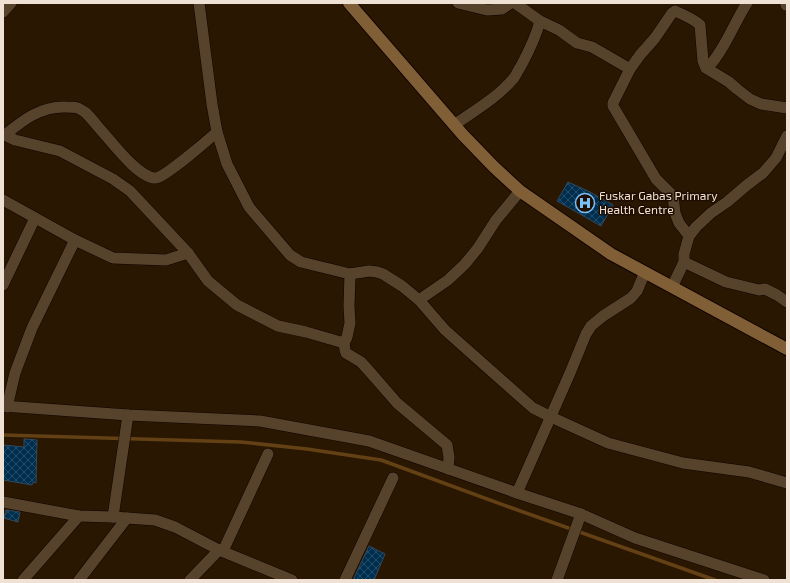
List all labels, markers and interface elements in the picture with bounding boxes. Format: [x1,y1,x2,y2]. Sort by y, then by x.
place label: Fuskar Gabas Primary Health Centre [599,188,718,216]
hospital icon: Fuskar Gabas Primary Health Centre [574,192,596,214]

